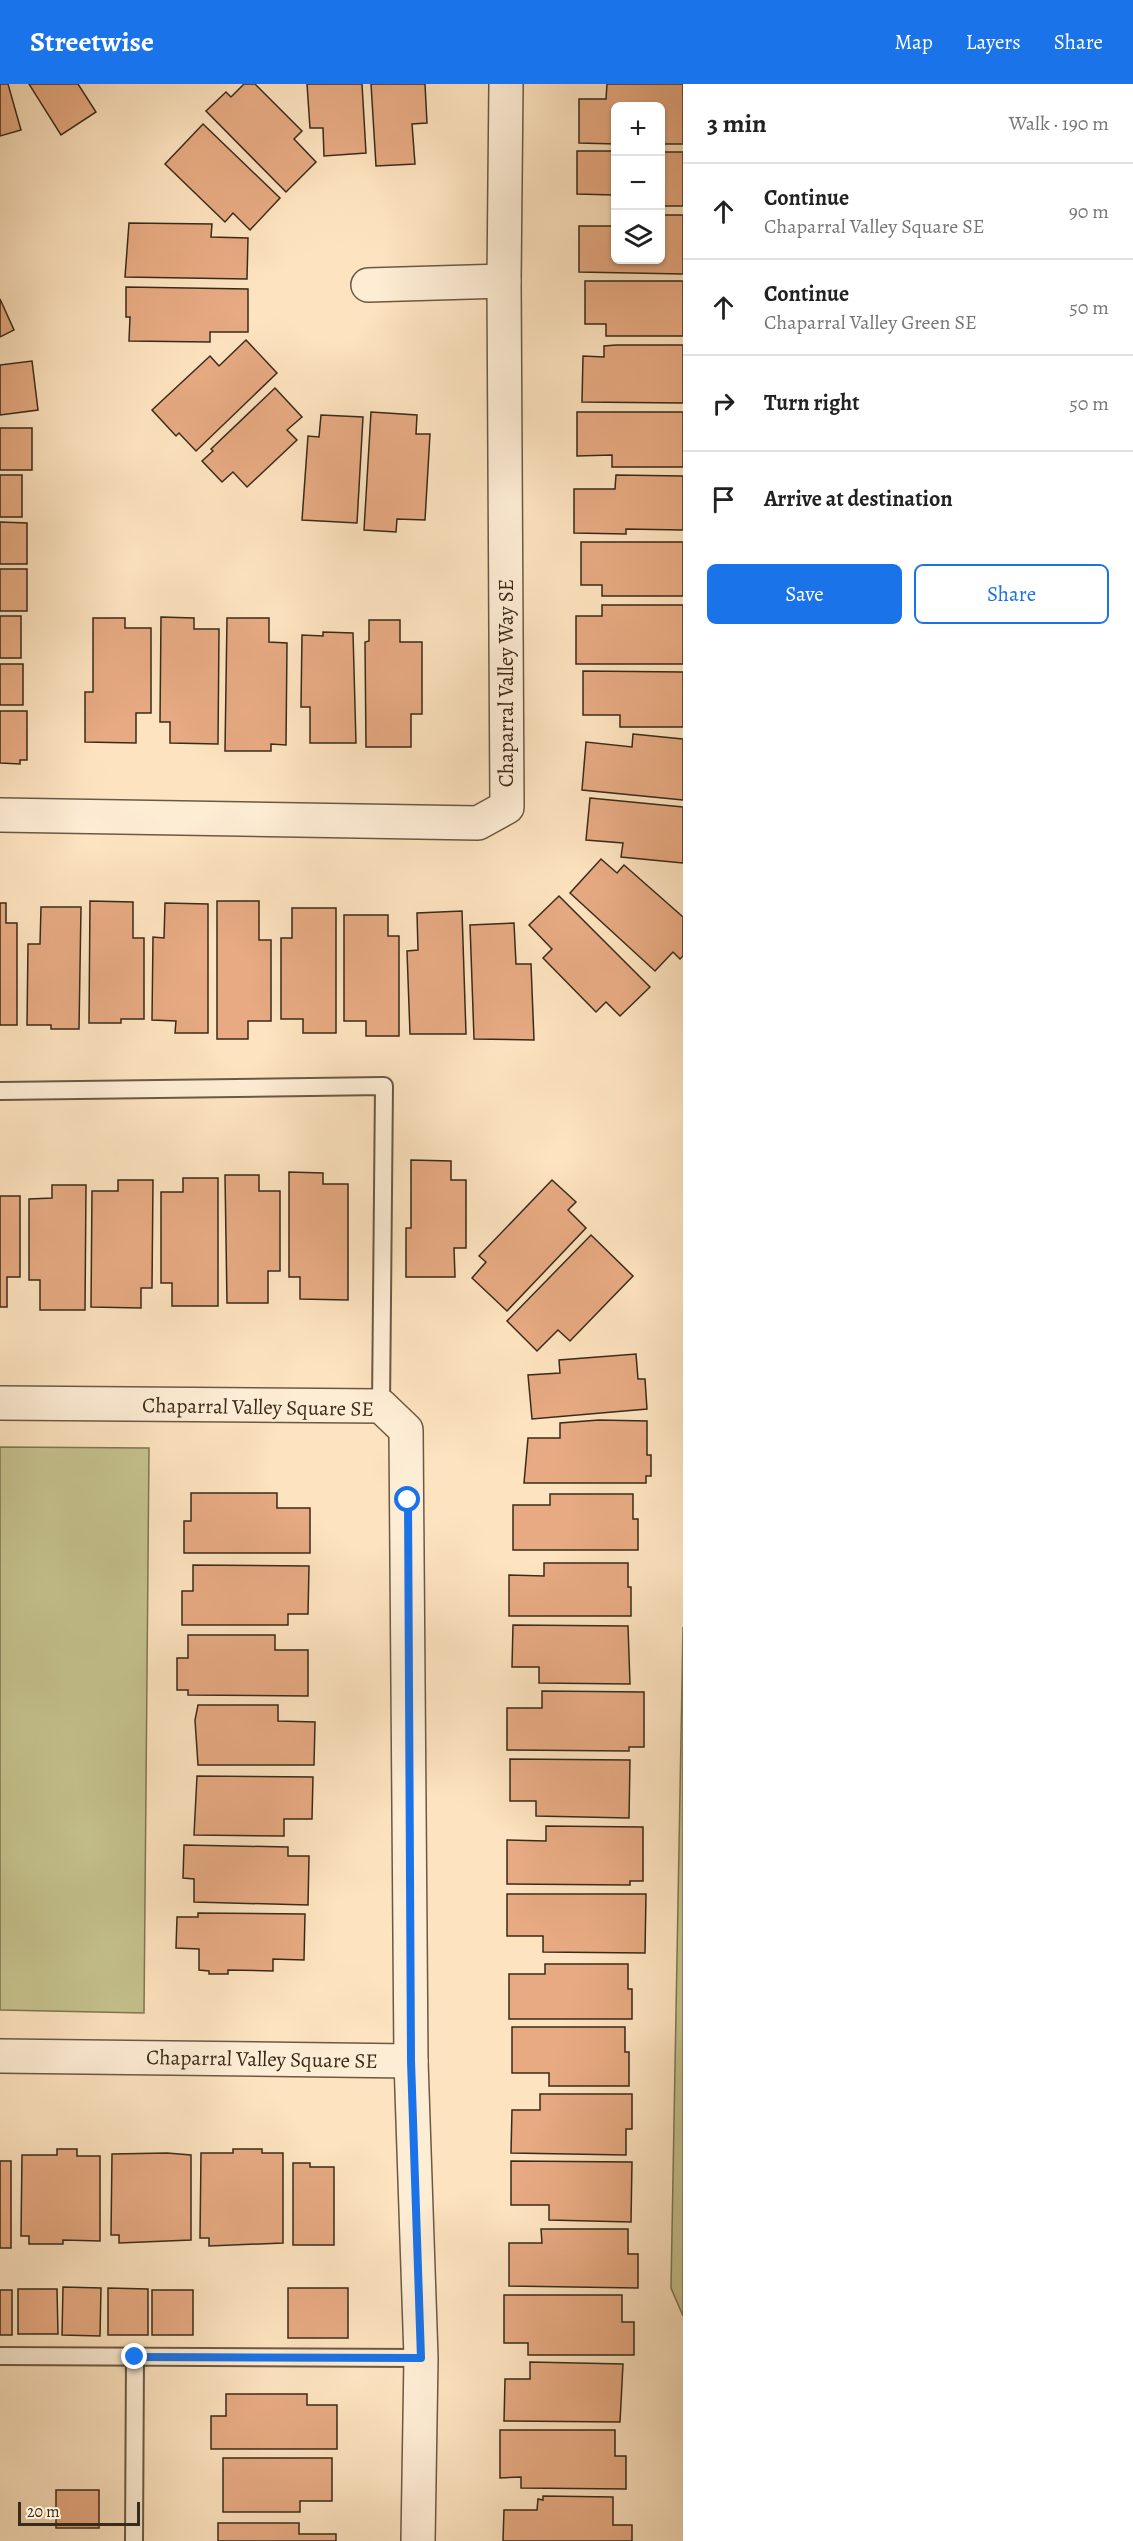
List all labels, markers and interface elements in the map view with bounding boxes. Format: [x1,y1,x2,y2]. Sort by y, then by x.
text: Streetwise [30,23,154,61]
text: Map [894,28,933,56]
text: Layers [966,28,1021,56]
text: Share [1054,28,1103,56]
map controls [611,102,665,264]
button: + [611,102,665,156]
text: 3 min [707,106,767,141]
text: Walk · 190 m [1009,110,1109,137]
button: − [611,156,665,210]
text: Continue [764,183,849,213]
icon: ahead [707,195,740,228]
text: 90 m [1069,198,1109,225]
button: layers [611,210,665,264]
text: Chaparral Valley Square SE [764,213,985,240]
text: Continue [764,279,849,309]
icon: ahead [707,291,740,324]
text: 50 m [1069,294,1109,321]
text: Chaparral Valley Green SE [764,309,977,336]
icon: right [707,387,740,420]
text: Turn right [764,388,860,418]
text: 50 m [1069,390,1109,417]
icon: arrive [707,483,740,516]
text: Arrive at destination [764,484,953,514]
button: Save [707,564,902,624]
button: Share [914,564,1109,624]
street label: Chaparral Valley Way SE [492,579,520,787]
street label: Chaparral Valley Square SE [142,1391,374,1423]
route start [394,1486,420,1512]
street label: Chaparral Valley Square SE [146,2043,378,2075]
route end [121,2343,147,2369]
scale bar [18,2499,140,2526]
text: 20 m [27,2501,60,2523]

